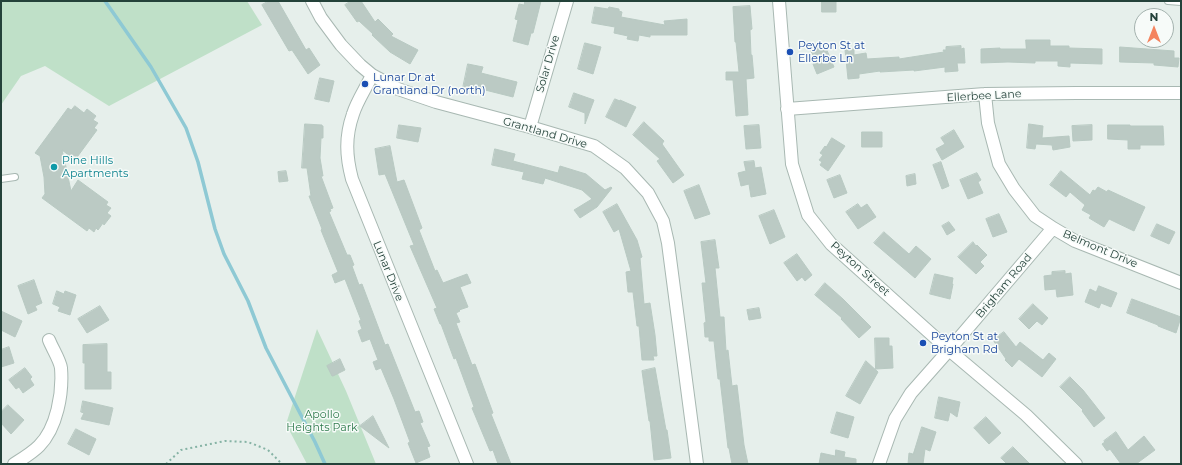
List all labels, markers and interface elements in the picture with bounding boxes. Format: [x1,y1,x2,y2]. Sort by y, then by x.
north arrow [1134,8,1174,48]
text: N [1150,10,1158,24]
street label: Solar Drive [533,34,563,94]
place label: Peyton St at Ellerbe Ln [798,39,865,65]
marker: Peyton St at Ellerbe Ln [785,47,795,57]
place label: Lunar Dr at Grantland Dr (north) [373,71,486,97]
marker: Lunar Dr at Grantland Dr (north) [360,79,370,89]
street label: Ellerbee Lane [946,87,1022,105]
street label: Grantland Drive [501,115,589,151]
place label: Pine Hills Apartments [62,154,128,180]
marker: Pine Hills Apartments [49,162,59,172]
street label: Belmont Drive [1061,227,1139,271]
street label: Lunar Drive [370,239,406,303]
street label: Peyton Street [828,239,892,299]
street label: Brigham Road [973,251,1035,321]
place label: Peyton St at Brigham Rd [931,330,998,356]
marker: Peyton St at Brigham Rd [918,338,928,348]
park label: Apollo Heights Park [286,408,358,434]

